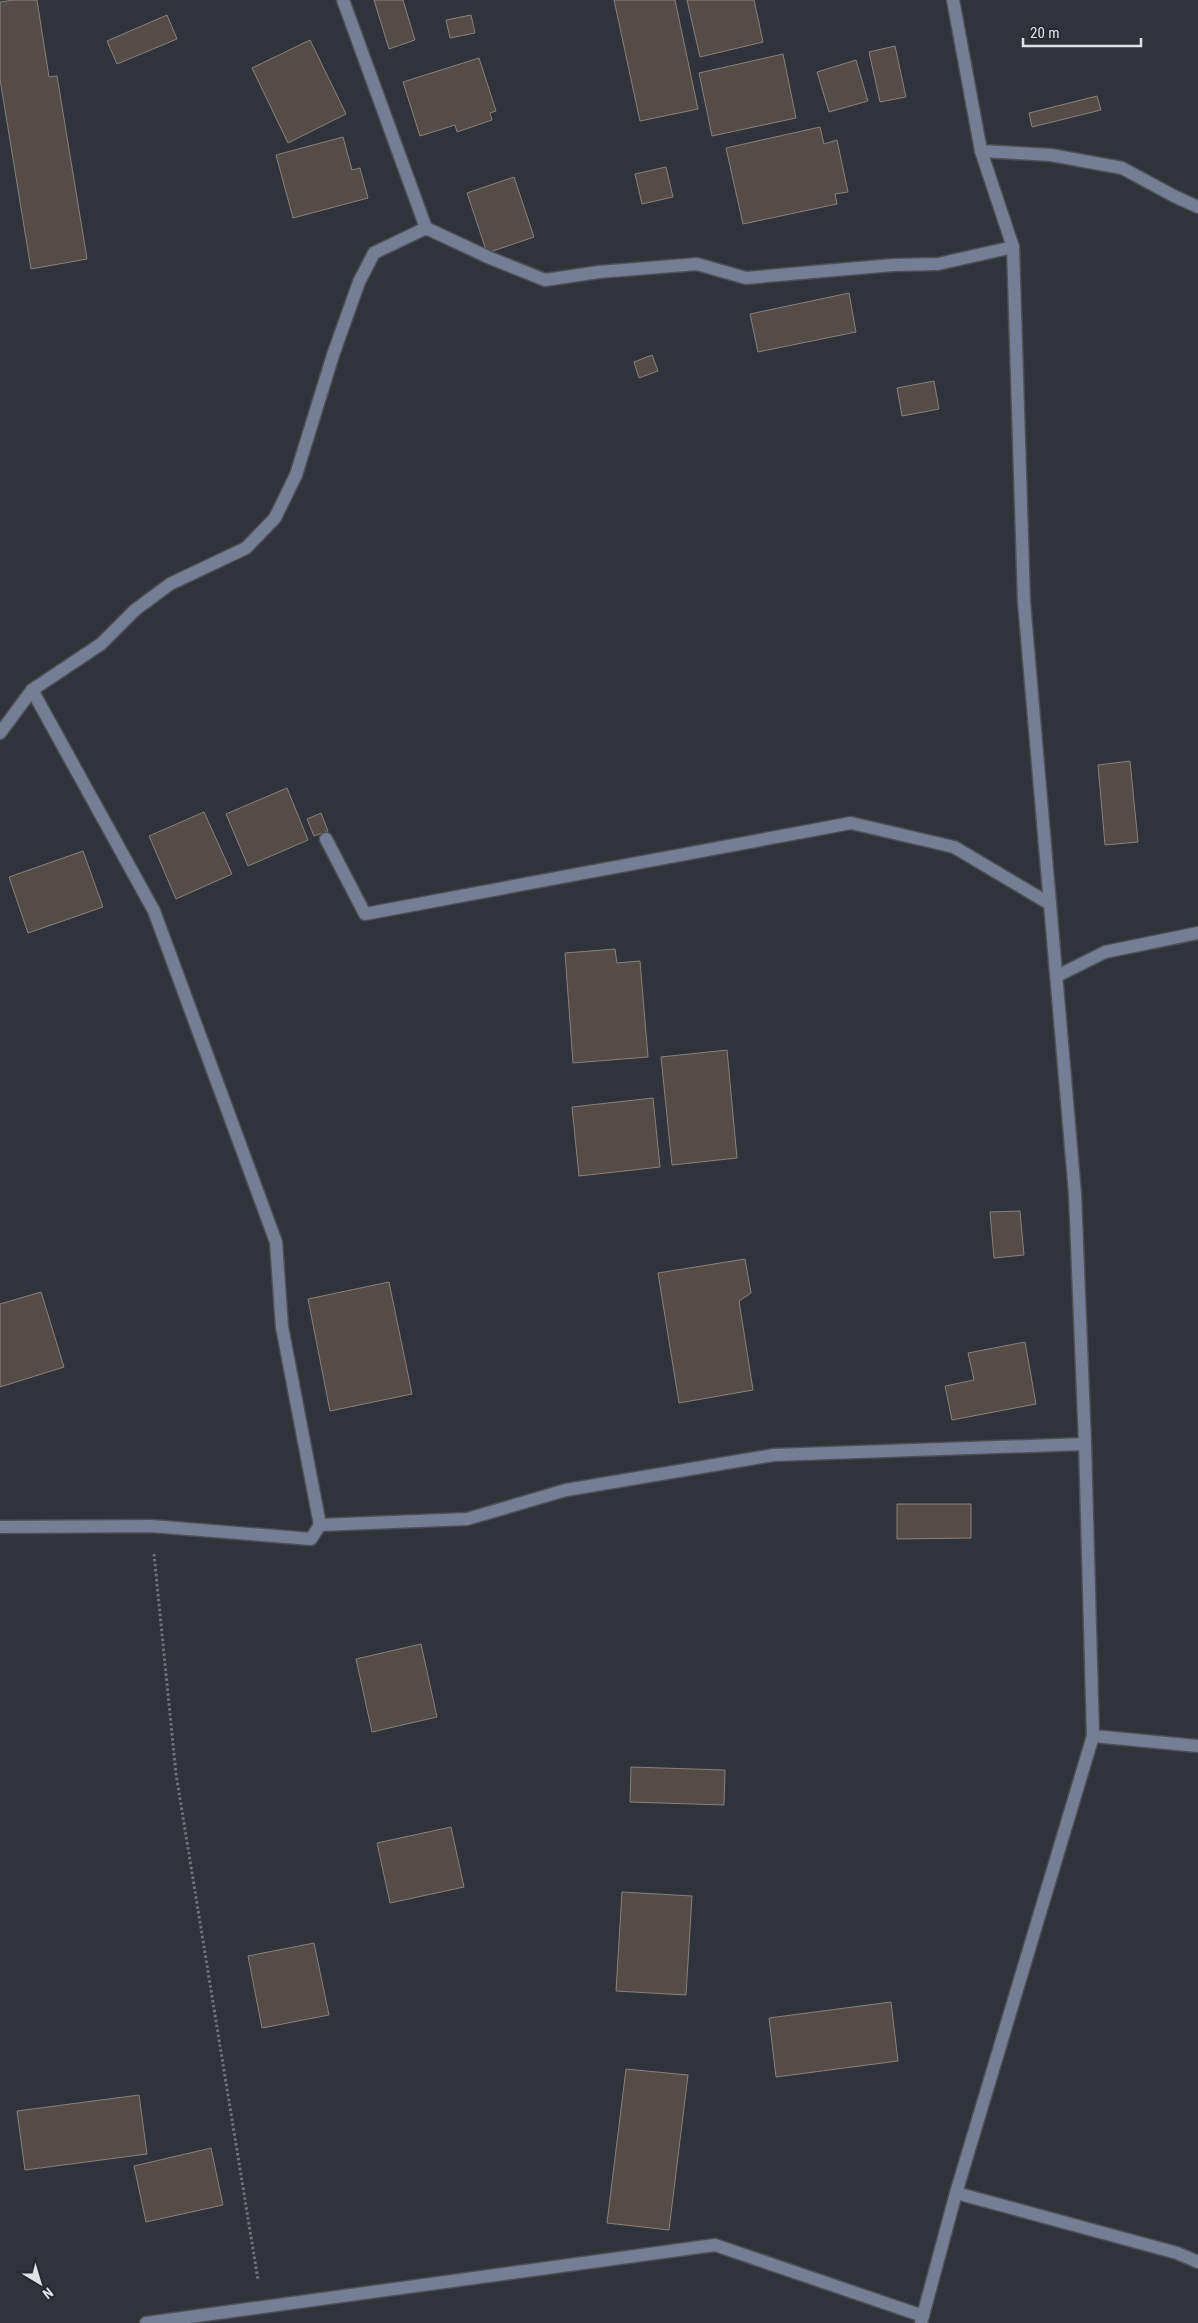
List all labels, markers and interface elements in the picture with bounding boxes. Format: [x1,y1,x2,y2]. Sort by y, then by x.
scale bar [1023,15,1140,47]
text: 20 m [1030,24,1060,42]
north arrow [15,2258,65,2308]
text: N [40,2284,56,2302]

